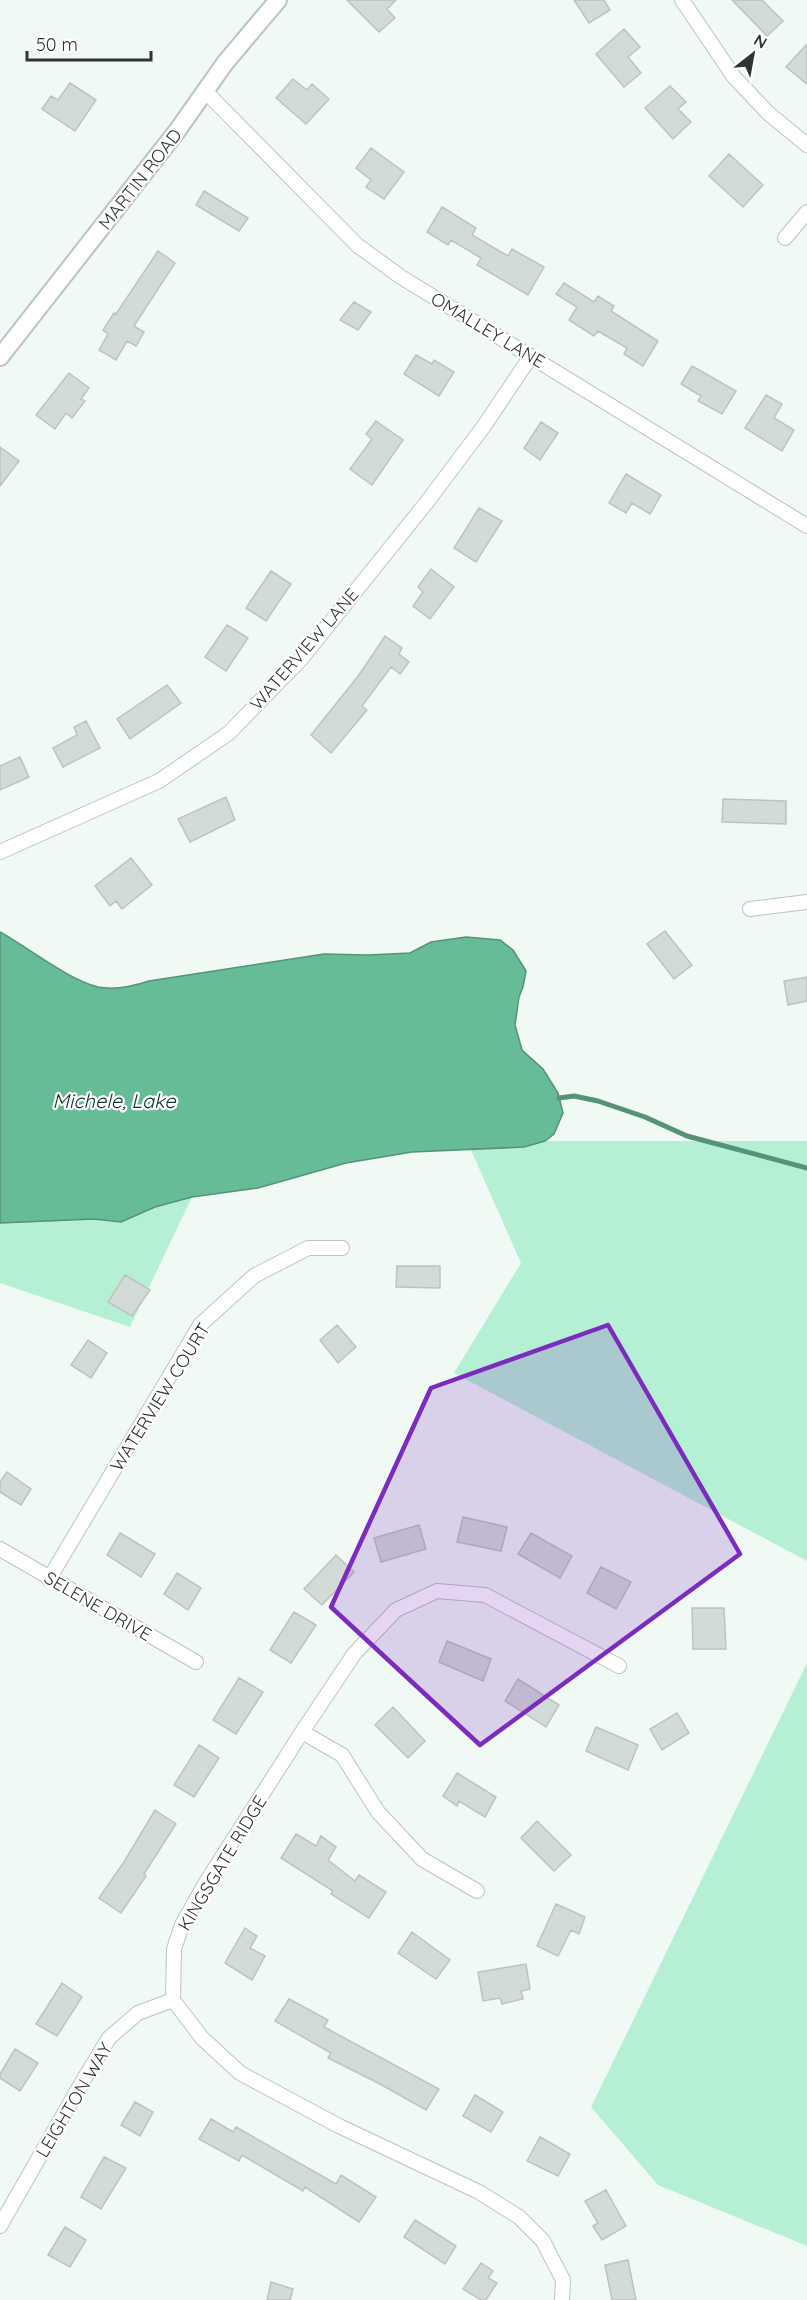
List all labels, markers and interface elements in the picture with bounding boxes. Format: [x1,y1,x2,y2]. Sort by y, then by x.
scale bar [27,24,152,62]
north arrow [723,24,783,84]
text: N [751,30,771,53]
text: 50 m [36,33,78,56]
street label: MARTIN ROAD [93,124,187,234]
street label: OMALLEY LANE [427,287,549,373]
street label: WATERVIEW LANE [245,583,363,715]
water label: Michele, Lake [52,1088,176,1113]
street label: WATERVIEW COURT [105,1318,215,1475]
street label: SELENE DRIVE [40,1566,156,1646]
street label: KINGSGATE RIDGE [173,1791,271,1935]
street label: LEIGHTON WAY [31,2038,117,2162]

